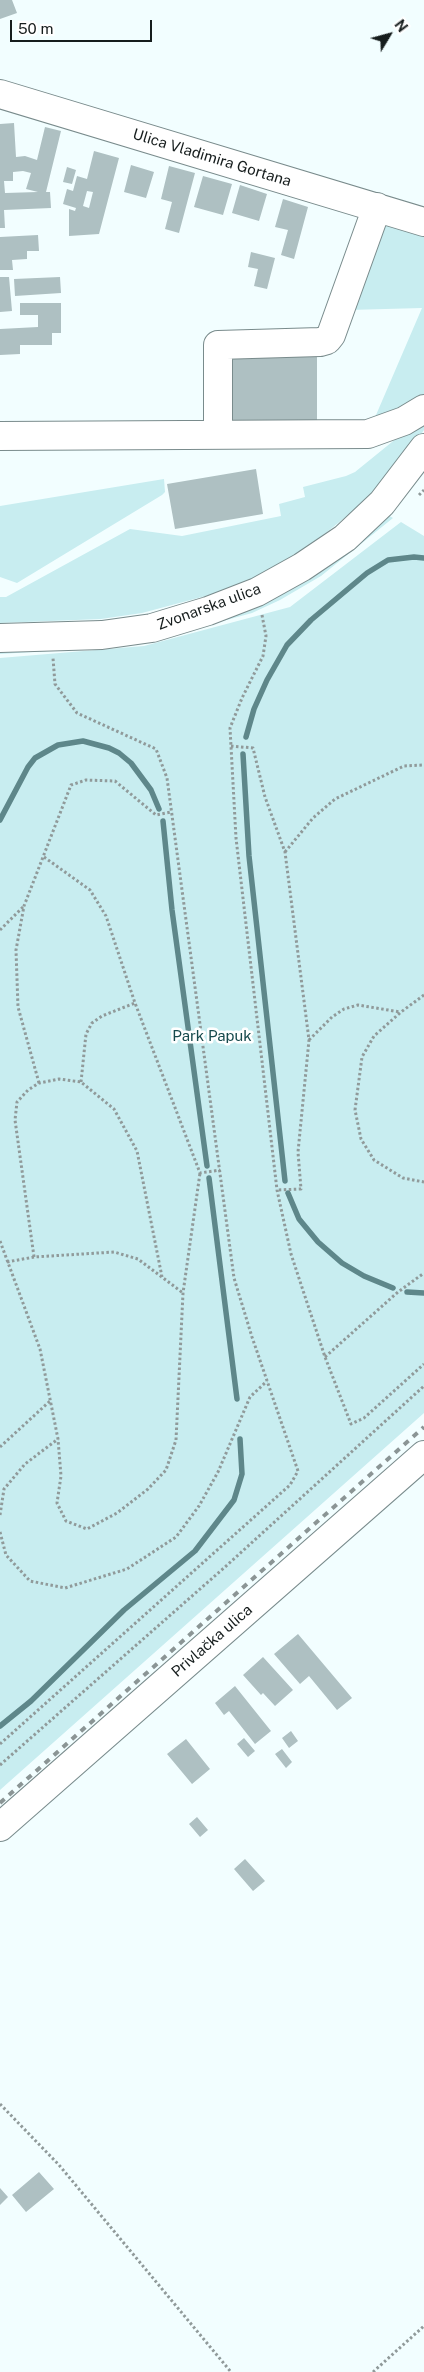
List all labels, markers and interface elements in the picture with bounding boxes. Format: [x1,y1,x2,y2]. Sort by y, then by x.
scale bar [12,10,155,42]
north arrow [364,10,414,60]
text: N [391,17,411,35]
text: 50 m [18,20,53,37]
street label: Ulica Vladimira Gortana [131,125,293,191]
street label: Zvonarska ulica [155,580,263,634]
park label: Park Papuk [172,1027,252,1045]
street label: Privlačka ulica [168,1601,256,1681]

